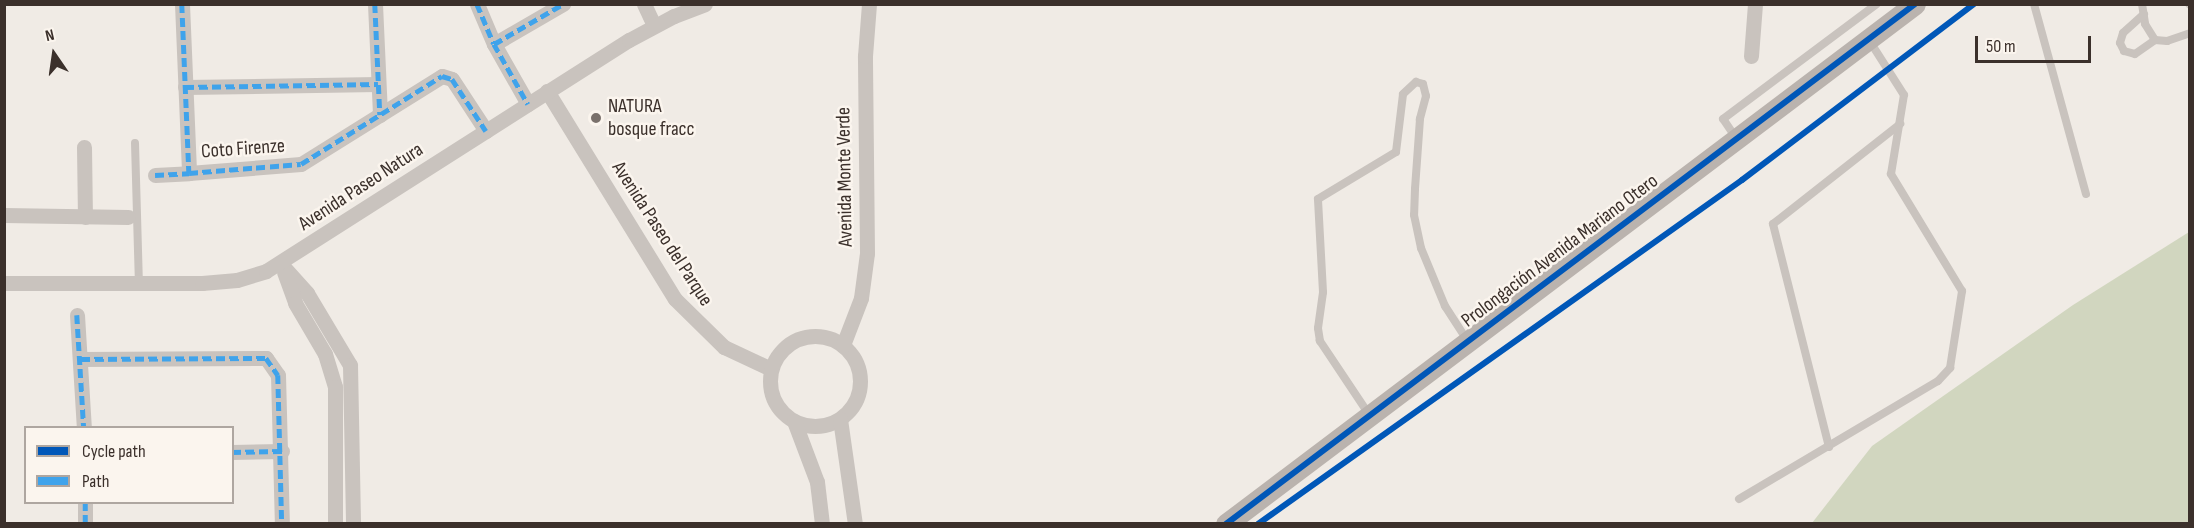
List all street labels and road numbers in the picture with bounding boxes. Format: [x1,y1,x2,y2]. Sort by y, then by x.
street label: Avenida Monte Verde [832,107,858,247]
street label: Coto Firenze [200,134,286,164]
street label: Avenida Paseo Natura [294,138,428,236]
street label: Avenida Paseo del Parque [606,157,718,311]
street label: Prolongación Avenida Mariano Otero [1457,169,1663,333]

